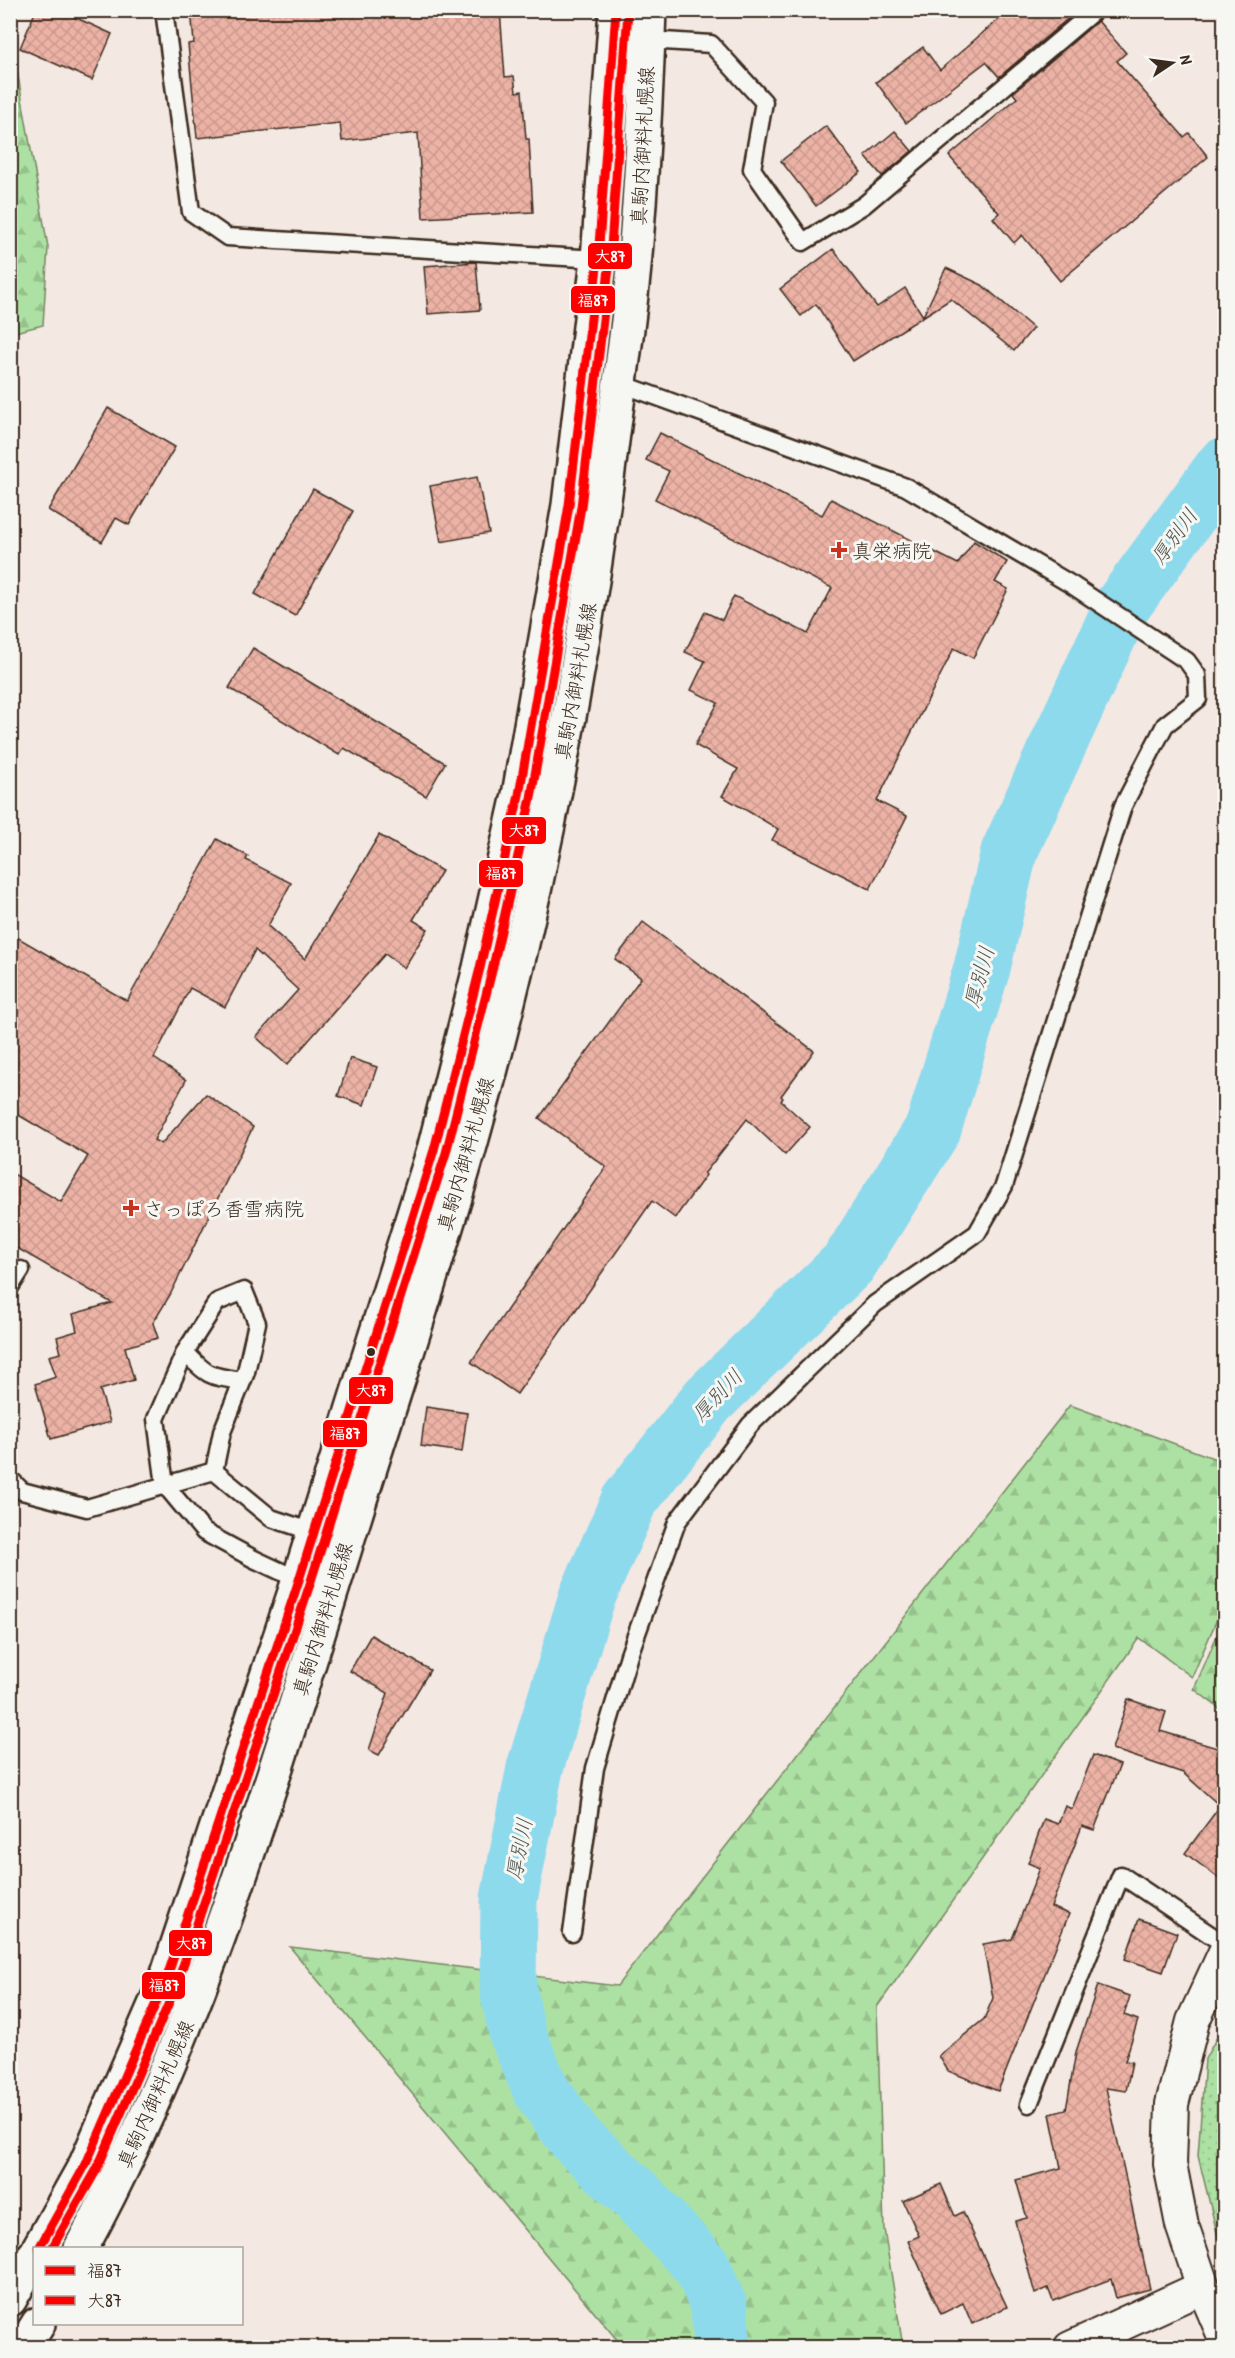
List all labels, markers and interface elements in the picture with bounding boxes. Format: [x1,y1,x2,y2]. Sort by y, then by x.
north arrow [1142,33,1202,93]
text: N [1175,53,1198,67]
street label: 真駒内御料札幌線 [624,65,660,227]
line badge: 大87 [587,242,633,270]
text: 大87 [595,245,625,267]
line badge: 福87 [570,285,616,314]
text: 福87 [578,289,608,311]
water label: 厚別川 [1144,502,1204,570]
place label: 真栄病院 [852,537,932,564]
marker: 真栄病院 [830,541,848,559]
street label: 真駒内御料札幌線 [548,600,602,762]
line badge: 大87 [501,816,547,845]
text: 大87 [509,819,539,841]
line badge: 福87 [478,859,524,888]
text: 福87 [486,862,516,884]
water label: 厚別川 [957,943,1001,1011]
street label: 真駒内御料札幌線 [430,1073,500,1235]
place label: さっぽろ香雪病院 [144,1195,304,1222]
marker: さっぽろ香雪病院 [122,1199,140,1217]
unlabelled marker [365,1346,377,1358]
water label: 厚別川 [685,1362,749,1428]
line badge: 大87 [348,1376,394,1405]
text: 大87 [356,1379,386,1401]
line badge: 福87 [322,1419,368,1448]
text: 福87 [330,1422,360,1444]
street label: 真駒内御料札幌線 [286,1539,358,1699]
water label: 厚別川 [499,1815,539,1883]
line badge: 大87 [168,1929,213,1957]
text: 大87 [176,1932,206,1954]
line badge: 福87 [141,1971,186,2000]
text: 福87 [149,1974,179,1996]
street label: 真駒内御料札幌線 [110,2015,200,2173]
legend [33,2247,243,2325]
text: 福87 [87,2258,122,2283]
text: 大87 [87,2288,122,2313]

